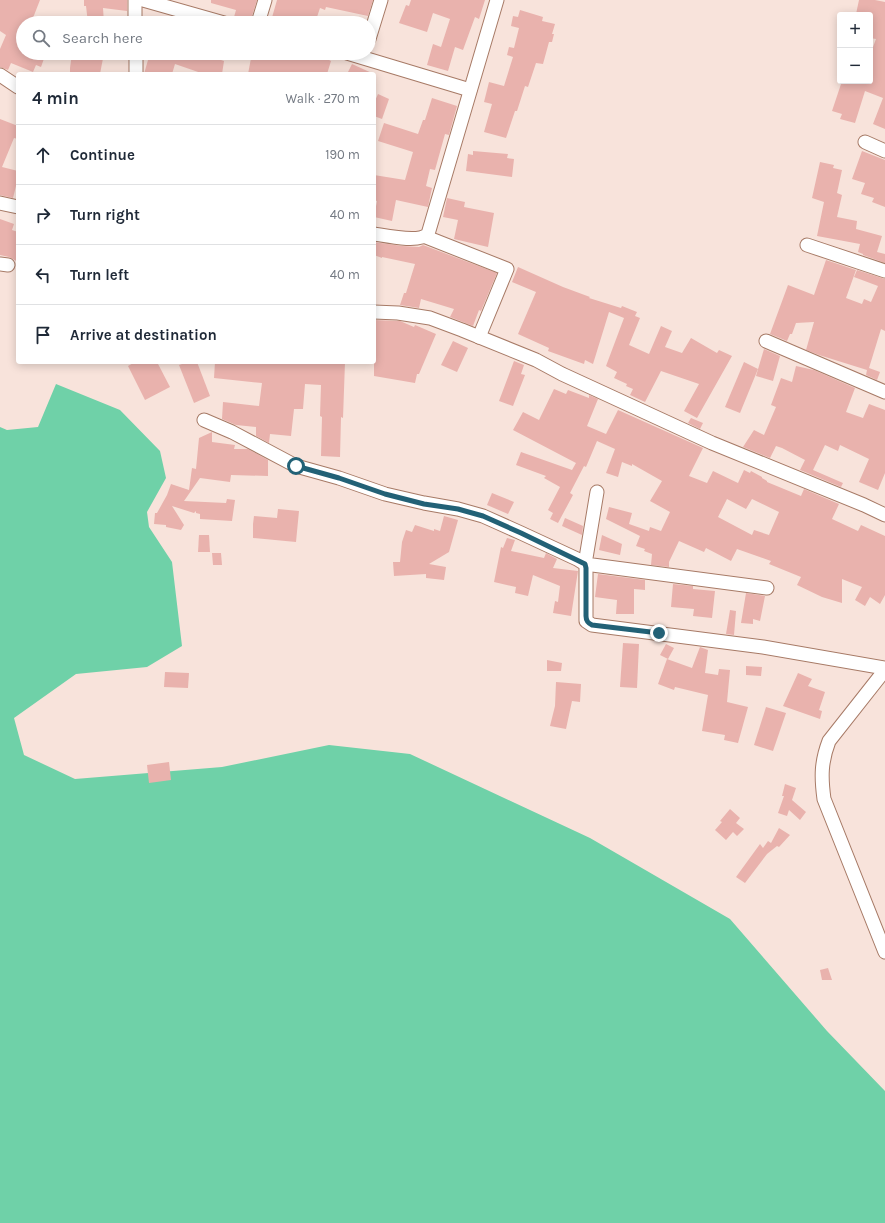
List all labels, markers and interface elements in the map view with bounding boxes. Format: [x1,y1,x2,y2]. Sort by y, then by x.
map controls [837,12,873,84]
button: + [837,12,873,48]
search box [16,16,376,60]
icon: search [30,27,52,49]
text: Search here [62,29,143,47]
button: − [837,48,873,84]
text: 4 min [32,88,79,108]
text: Walk · 270 m [286,91,360,106]
icon: ahead [32,144,54,166]
text: Continue [70,146,135,164]
text: 190 m [325,147,360,162]
icon: right [32,204,54,226]
text: Turn right [70,206,140,224]
text: 40 m [330,207,360,222]
icon: left [32,264,54,286]
text: Turn left [70,266,129,284]
text: 40 m [330,267,360,282]
icon: arrive [32,324,54,346]
text: Arrive at destination [70,326,217,344]
route start [287,457,305,475]
route end [650,624,668,642]

